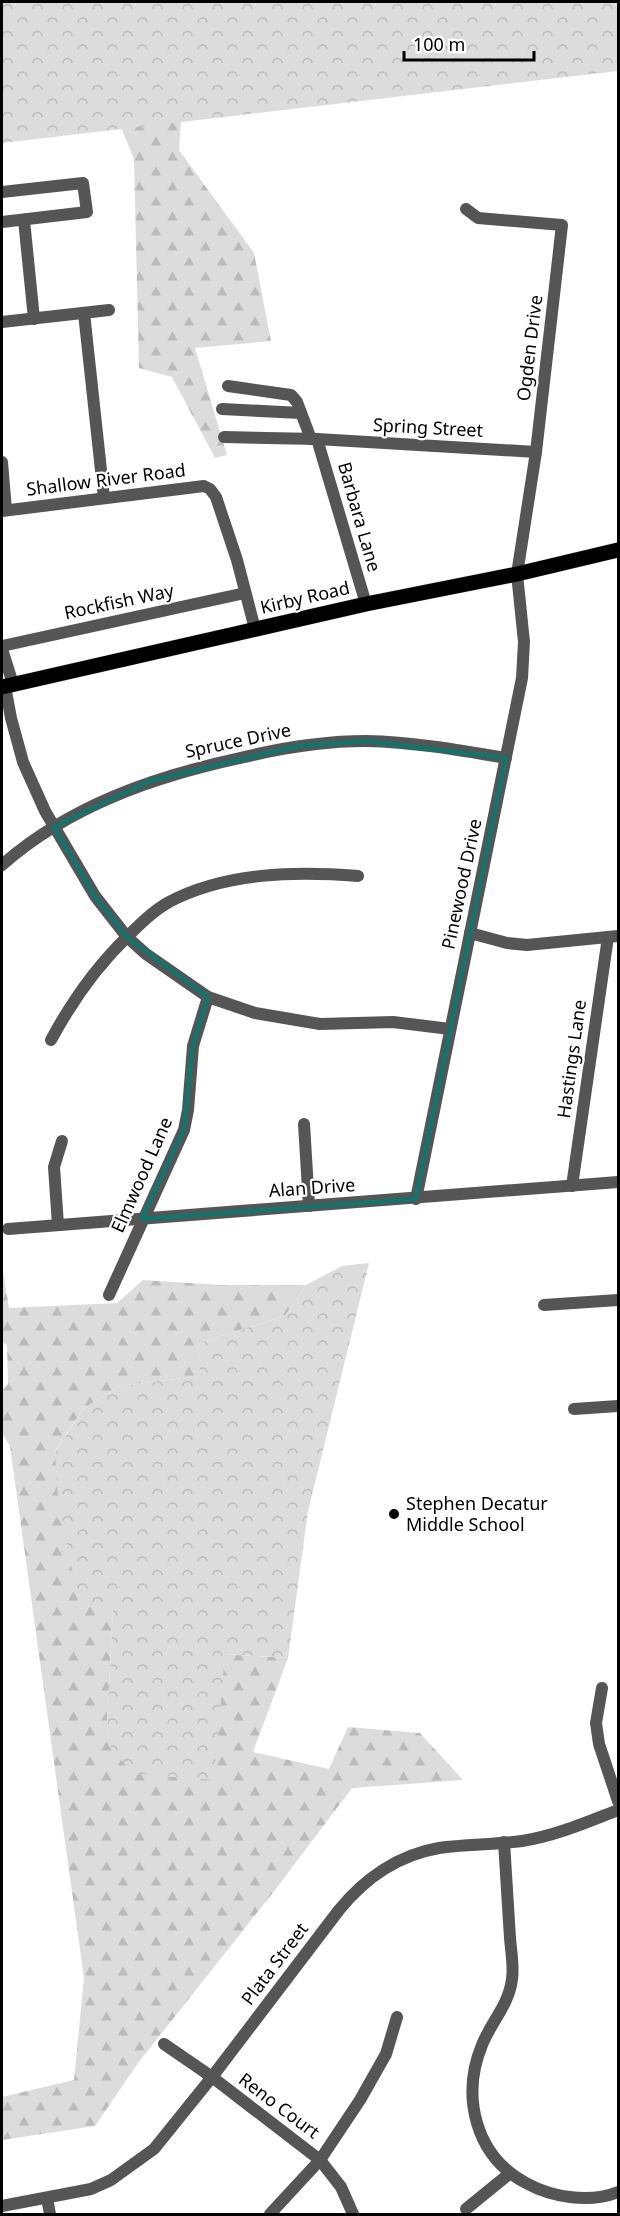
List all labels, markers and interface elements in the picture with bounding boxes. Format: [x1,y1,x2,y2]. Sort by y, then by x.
scale bar [404,24,534,62]
text: 100 m [413,32,465,56]
street label: Ogden Drive [511,293,547,402]
street label: Spring Street [372,412,484,442]
street label: Shallow River Road [25,457,187,501]
street label: Barbara Lane [333,459,387,574]
street label: Kirby Road [258,575,352,619]
street label: Rockfish Way [62,578,176,624]
street label: Spruce Drive [183,717,293,763]
street label: Pinewood Drive [435,816,487,951]
street label: Hastings Lane [551,998,591,1120]
street label: Elmwood Lane [105,1113,177,1236]
street label: Alan Drive [268,1172,356,1202]
place label: Stephen Decatur Middle School [406,1491,548,1536]
marker: Stephen Decatur Middle School [387,1507,401,1521]
street label: Plata Street [235,1917,313,2009]
street label: Reno Court [234,2067,325,2144]

